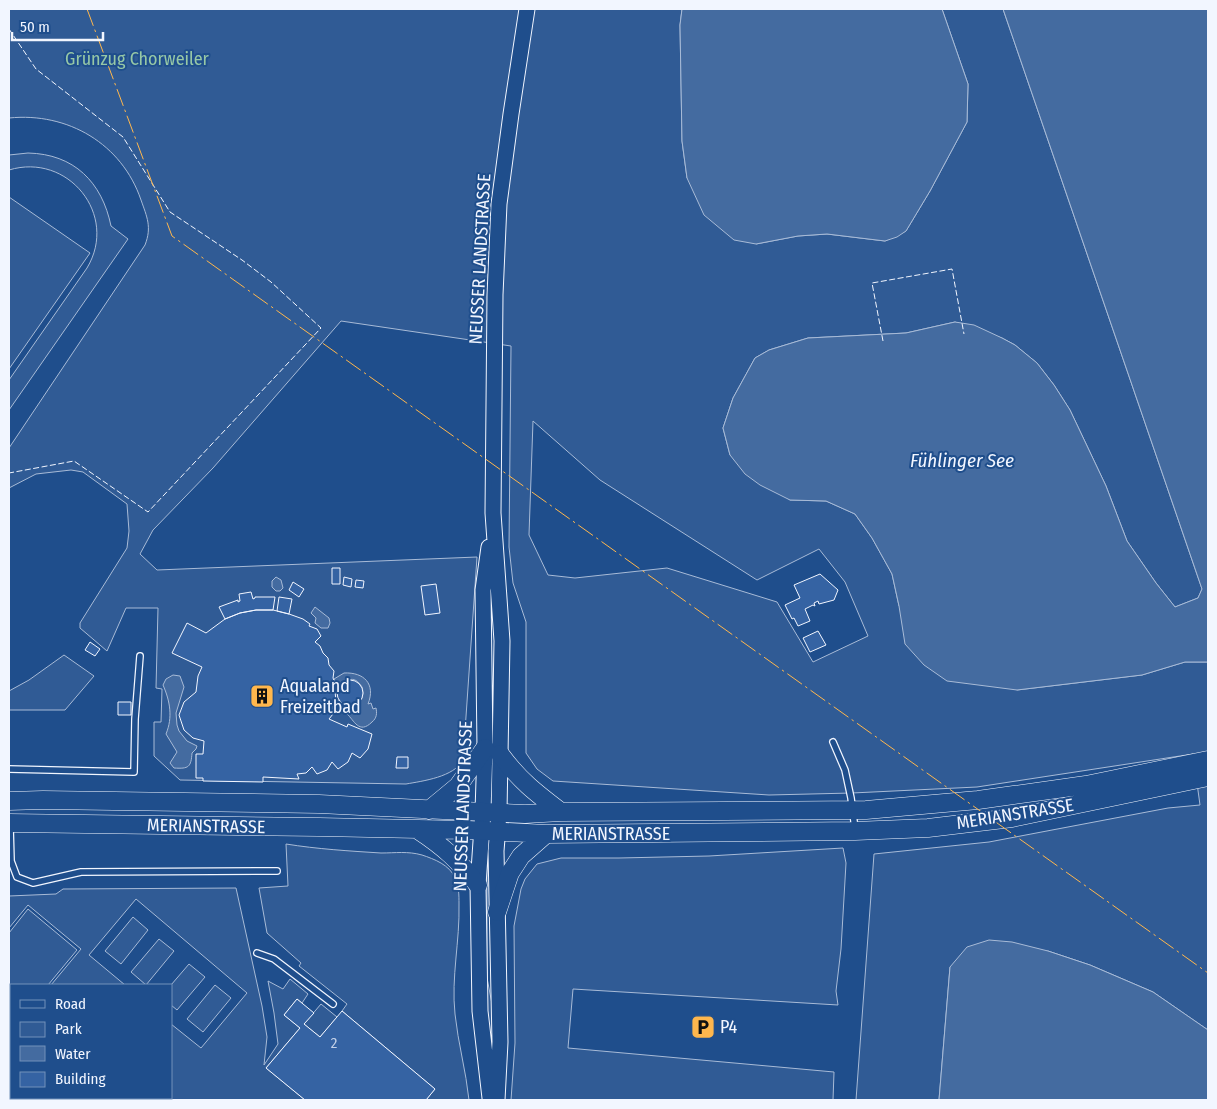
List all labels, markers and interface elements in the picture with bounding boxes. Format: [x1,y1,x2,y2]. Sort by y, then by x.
scale bar [12,10,104,42]
text: 50 m [20,18,50,36]
park label: Grünzug Chorweiler [65,48,210,70]
street label: NEUSSER LANDSTRASSE [465,173,495,345]
water label: Fühlinger See [910,449,1014,472]
place label: Aqualand Freizeitbad [280,675,361,718]
building icon: Aqualand Freizeitbad [249,683,275,709]
street label: NEUSSER LANDSTRASSE [449,720,477,892]
street label: MERIANSTRASSE [955,794,1075,834]
street label: MERIANSTRASSE [147,814,265,838]
street label: MERIANSTRASSE [552,823,670,845]
legend [10,984,172,1099]
text: Road [55,995,86,1013]
parking icon: P4 [690,1014,716,1040]
place label: P4 [720,1016,738,1038]
text: Park [55,1020,82,1038]
house number: 2 [331,1034,338,1052]
text: Water [55,1045,91,1063]
text: Building [55,1070,106,1088]

